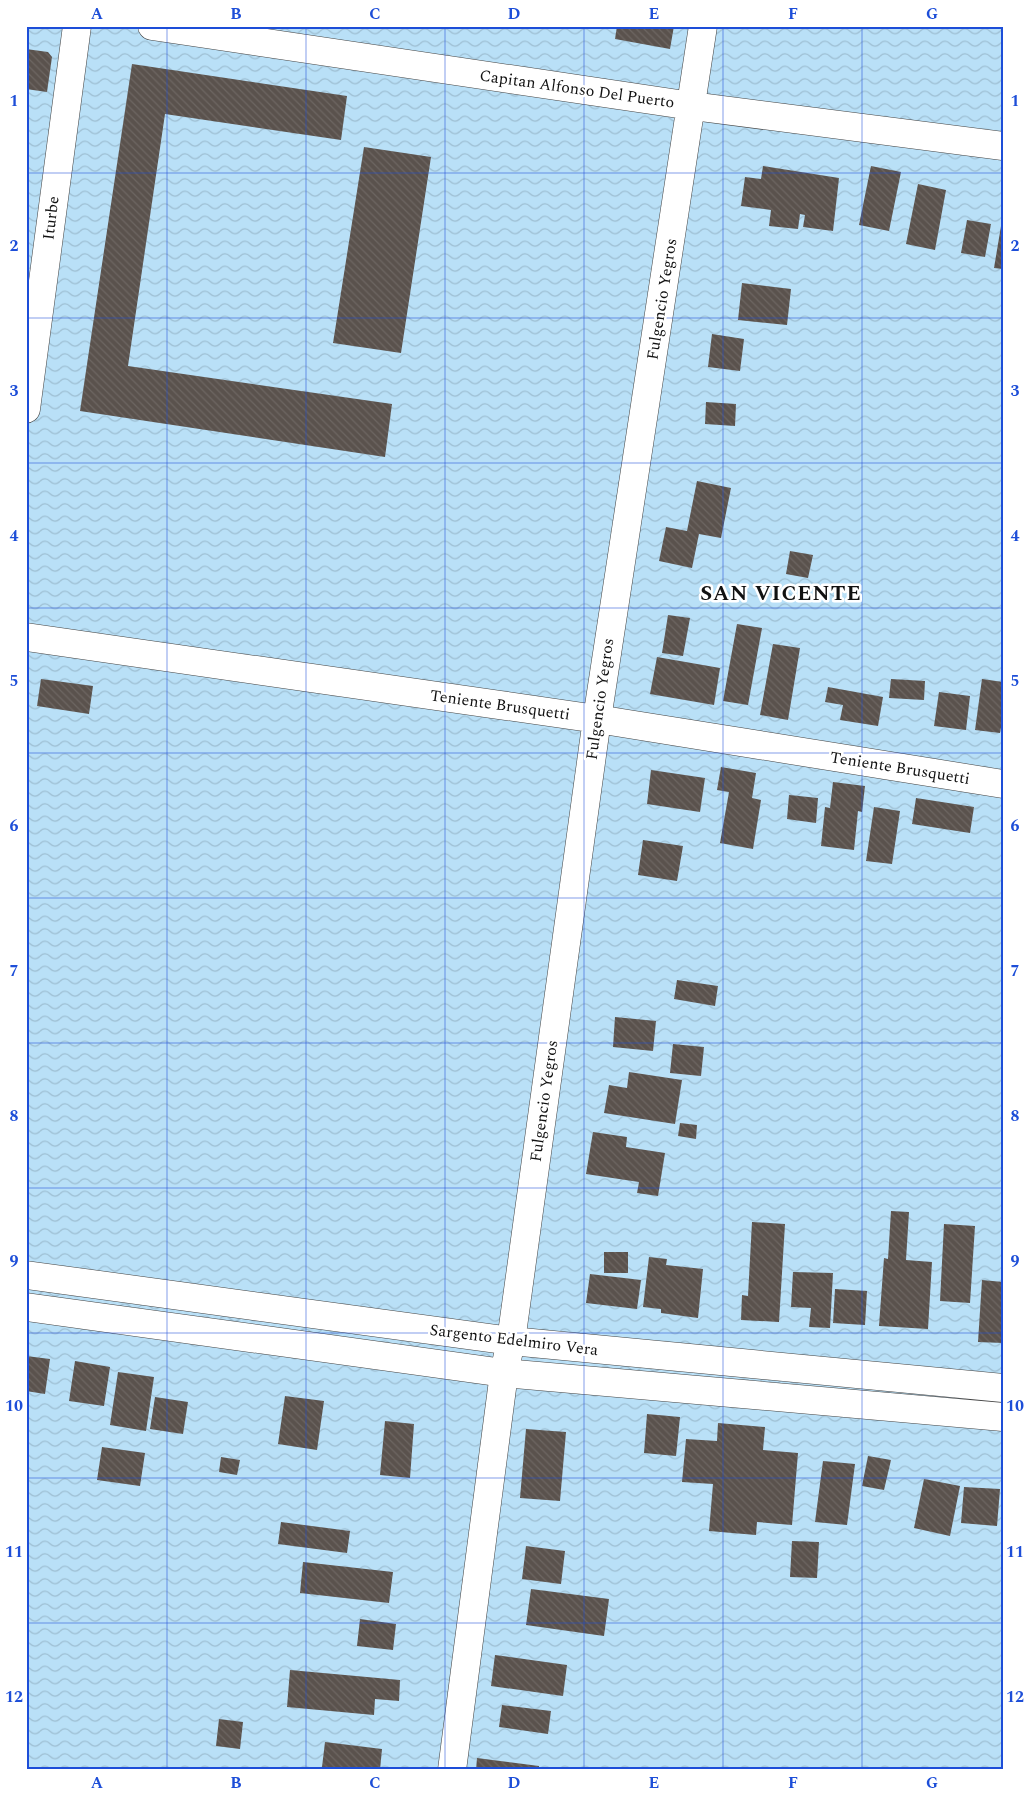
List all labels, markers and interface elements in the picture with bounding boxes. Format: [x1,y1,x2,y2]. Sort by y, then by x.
text: A [91,2,104,26]
text: B [230,2,242,26]
text: C [369,2,381,26]
text: D [508,2,521,26]
text: E [649,2,659,26]
text: F [788,2,798,26]
text: G [926,2,938,26]
street label: Capitan Alfonso Del Puerto [478,63,676,115]
text: 1 [10,89,18,113]
text: 1 [1011,89,1019,113]
street label: Iturbe [36,195,66,241]
text: 2 [10,234,19,258]
text: 2 [1011,234,1020,258]
street label: Fulgencio Yegros [641,236,683,362]
text: 3 [10,379,19,403]
text: 3 [1011,379,1020,403]
text: 4 [10,524,19,548]
text: 4 [1011,524,1020,548]
district label: SAN VICENTE [700,578,862,610]
street label: Fulgencio Yegros [580,636,620,762]
text: 5 [10,669,18,693]
text: 5 [1011,669,1019,693]
street label: Teniente Brusquetti [428,683,572,727]
street label: Teniente Brusquetti [828,745,972,791]
text: 6 [10,814,19,838]
text: 6 [1011,814,1020,838]
text: 7 [10,959,19,983]
text: 7 [1011,959,1020,983]
street label: Fulgencio Yegros [524,1038,564,1164]
text: 8 [10,1104,19,1128]
text: 8 [1011,1104,1020,1128]
text: 9 [10,1249,19,1273]
text: 9 [1011,1249,1020,1273]
street label: Sargento Edelmiro Vera [428,1318,600,1362]
text: 10 [5,1394,23,1418]
text: 10 [1006,1394,1024,1418]
text: 11 [5,1540,23,1564]
text: 11 [1006,1540,1024,1564]
text: 12 [5,1685,23,1709]
text: 12 [1006,1685,1024,1709]
text: A [91,1771,104,1795]
text: B [230,1771,242,1795]
text: C [369,1771,381,1795]
text: D [508,1771,521,1795]
text: E [649,1771,659,1795]
text: F [788,1771,798,1795]
text: G [926,1771,938,1795]

